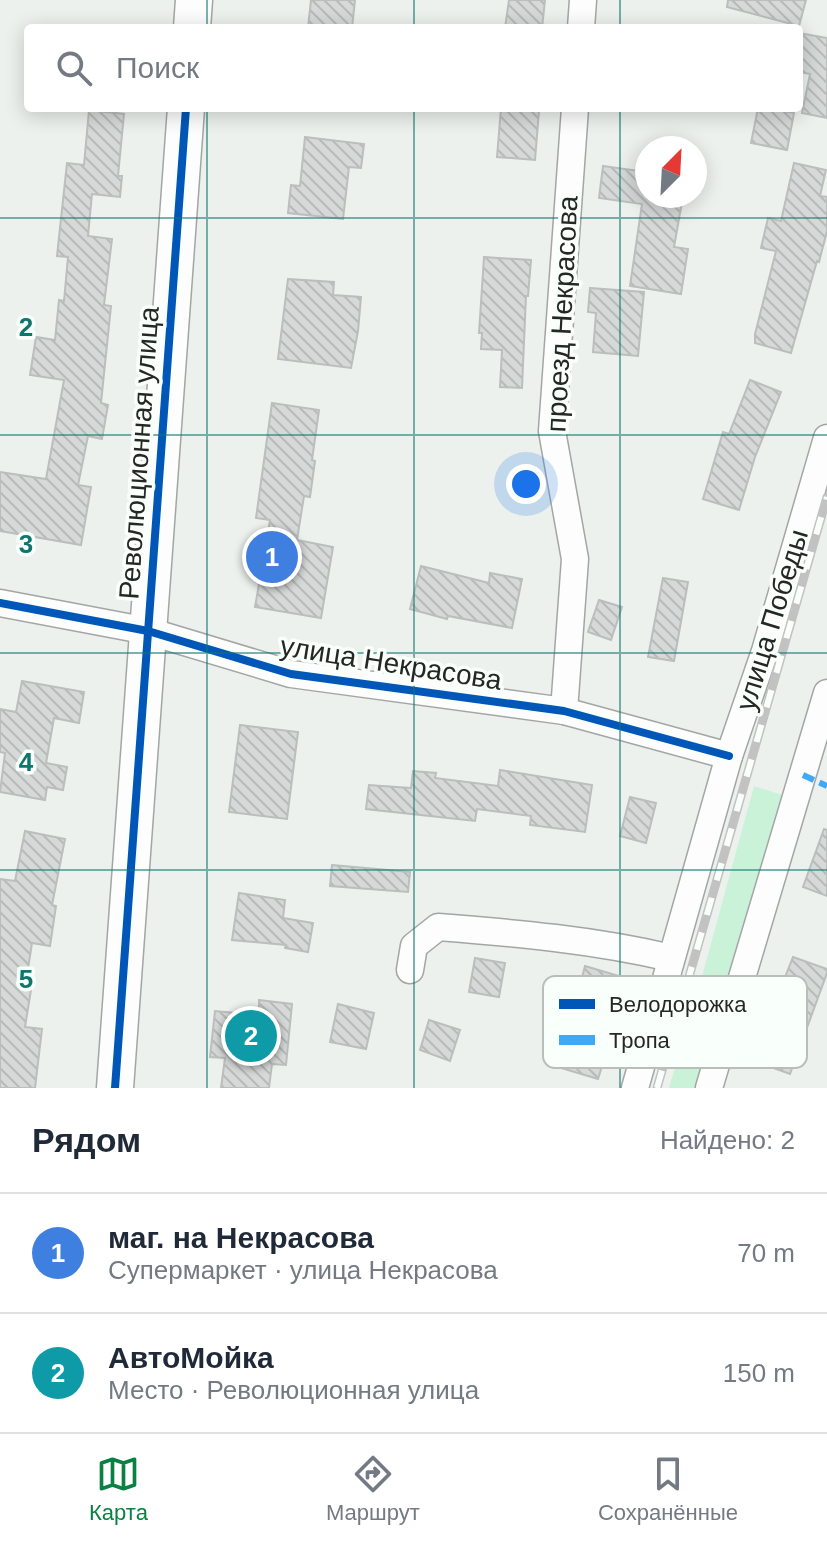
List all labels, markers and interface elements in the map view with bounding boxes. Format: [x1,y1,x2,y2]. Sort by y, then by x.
search box [24,24,803,112]
icon: search [52,46,96,90]
text: Поиск [116,51,199,84]
north arrow [635,136,707,208]
street label: проезд Некрасова [540,195,584,433]
street label: Революционная улица [113,305,165,600]
text: 2 [19,312,33,342]
your location [506,464,546,504]
street label: улица Победы [730,526,814,714]
pin: 1 [246,527,298,587]
text: 3 [19,529,33,559]
street label: улица Некрасова [278,630,504,696]
text: 4 [19,747,34,777]
text: 5 [19,964,33,994]
legend [543,976,807,1068]
text: Велодорожка [609,992,747,1017]
pin: 2 [225,1006,277,1066]
text: Тропа [609,1028,671,1053]
text: Рядом [32,1121,141,1159]
text: Найдено: 2 [660,1125,795,1155]
text: маг. на Некрасова [108,1221,374,1254]
text: 1 [51,1238,65,1268]
text: 70 m [737,1238,795,1268]
text: Супермаркет · улица Некрасова [108,1255,498,1285]
text: АвтоМойка [108,1341,274,1374]
text: 2 [51,1358,65,1388]
text: 150 m [723,1358,795,1388]
text: Место · Революционная улица [108,1375,479,1405]
tab: Карта [89,1452,148,1526]
tab: Маршрут [326,1452,420,1526]
tab: Сохранённые [598,1452,738,1526]

